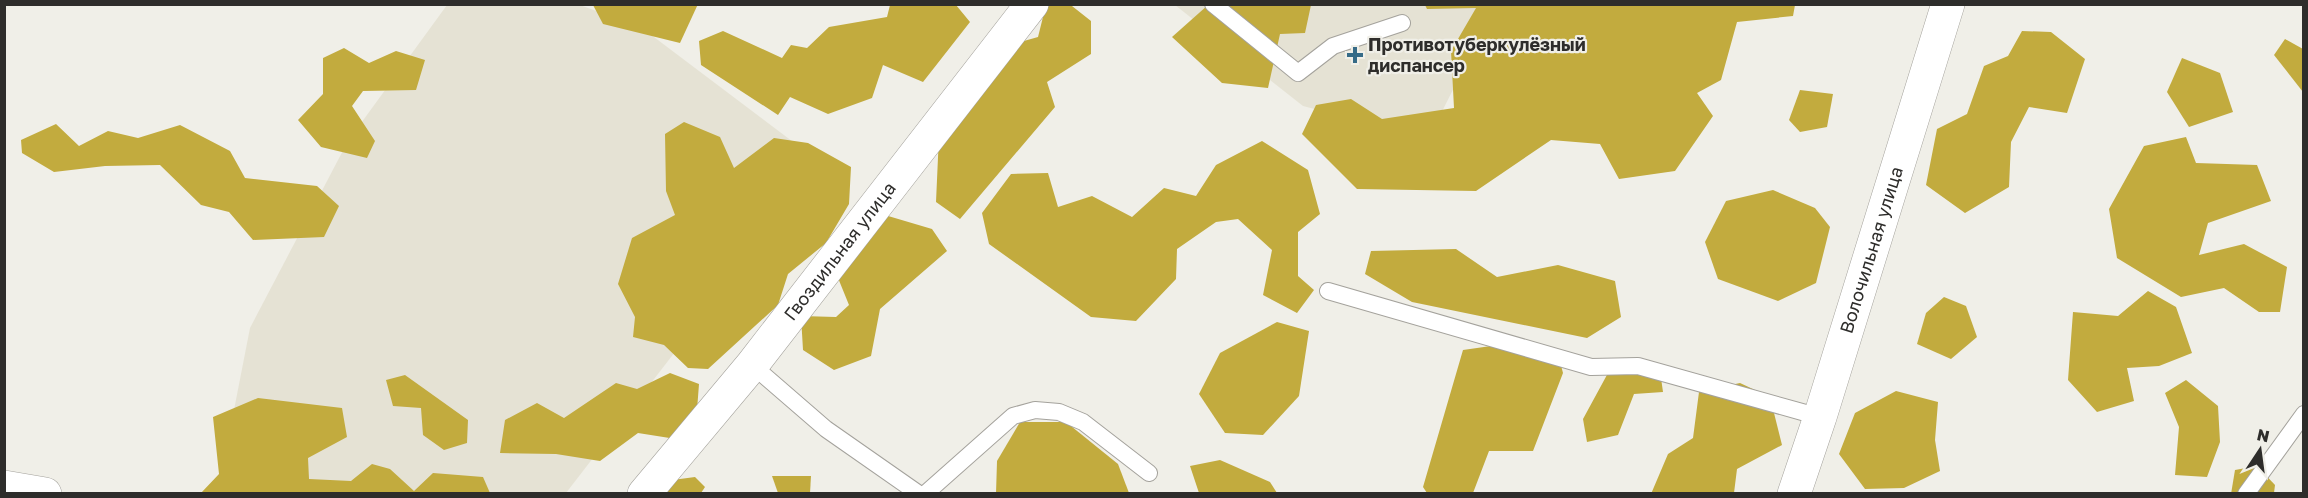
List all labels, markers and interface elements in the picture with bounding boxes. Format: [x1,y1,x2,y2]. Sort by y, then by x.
place label: Противотуберкулёзный диспансер [1368,33,1586,76]
marker: Противотуберкулёзный диспансер [1346,46,1364,64]
street label: Волочильная улица [1835,164,1907,336]
street label: Гвоздильная улица [779,177,900,324]
north arrow [2230,420,2290,480]
text: N [2255,424,2272,446]

